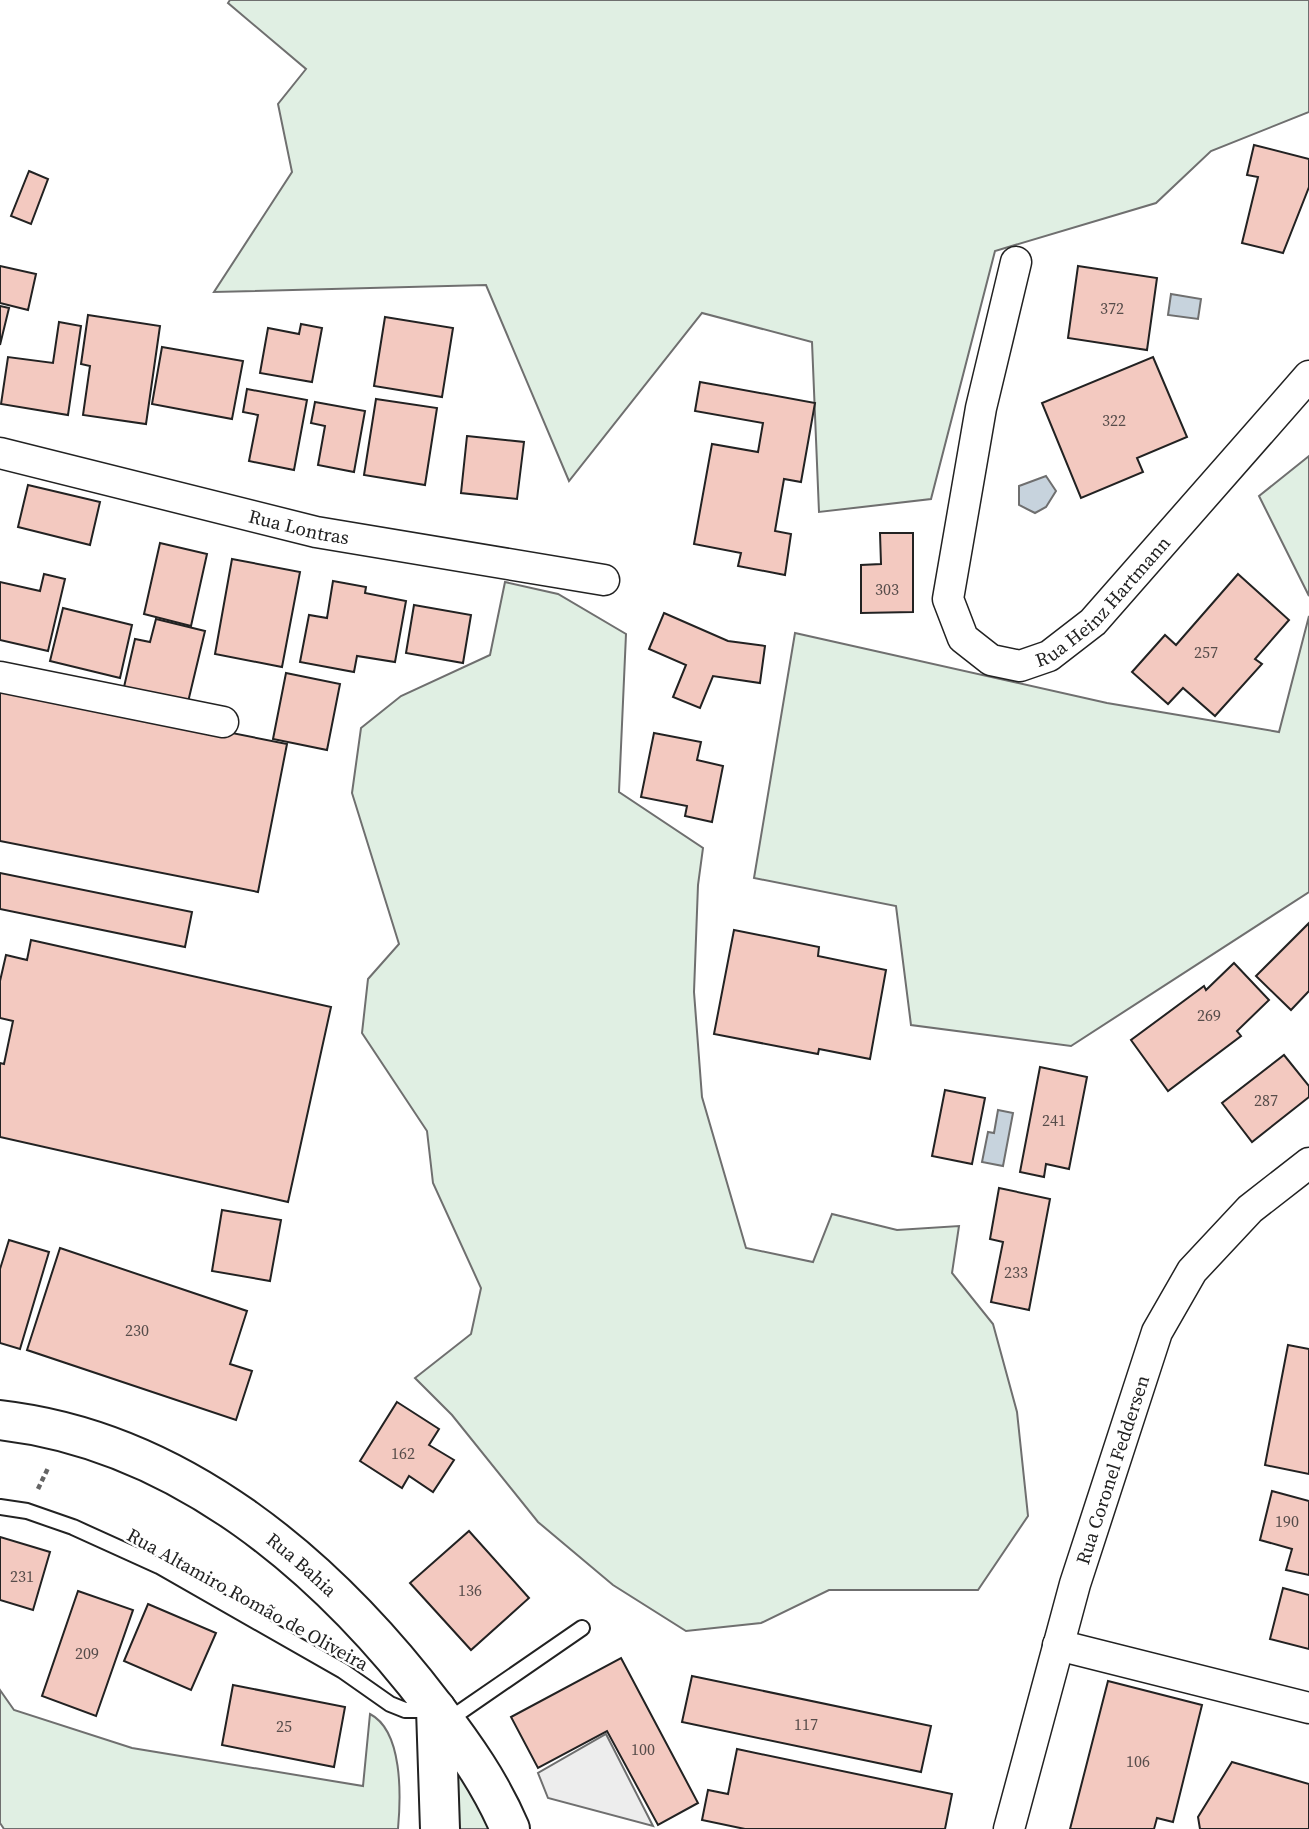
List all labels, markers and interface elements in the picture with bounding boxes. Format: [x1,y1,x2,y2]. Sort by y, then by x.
house number: 372 [1100,297,1124,319]
house number: 322 [1102,409,1126,431]
street label: Rua Lontras [246,503,351,550]
street label: Rua Heinz Hartmann [1032,530,1176,673]
house number: 303 [875,578,899,600]
house number: 257 [1194,641,1218,663]
house number: 269 [1197,1004,1221,1026]
house number: 287 [1254,1089,1278,1111]
house number: 241 [1042,1109,1066,1131]
house number: 233 [1004,1261,1028,1283]
house number: 230 [125,1319,149,1341]
street label: Rua Coronel Feddersen [1069,1372,1155,1568]
house number: 162 [391,1442,415,1464]
house number: 190 [1275,1510,1299,1532]
street label: Rua Altamiro Romão de Oliveira [123,1522,374,1677]
street label: Rua Bahia [261,1526,343,1603]
house number: 231 [10,1565,34,1587]
house number: 136 [458,1579,482,1601]
house number: 209 [75,1642,99,1664]
house number: 117 [794,1713,818,1735]
house number: 25 [276,1715,292,1737]
house number: 100 [631,1738,655,1760]
house number: 106 [1126,1750,1150,1772]

